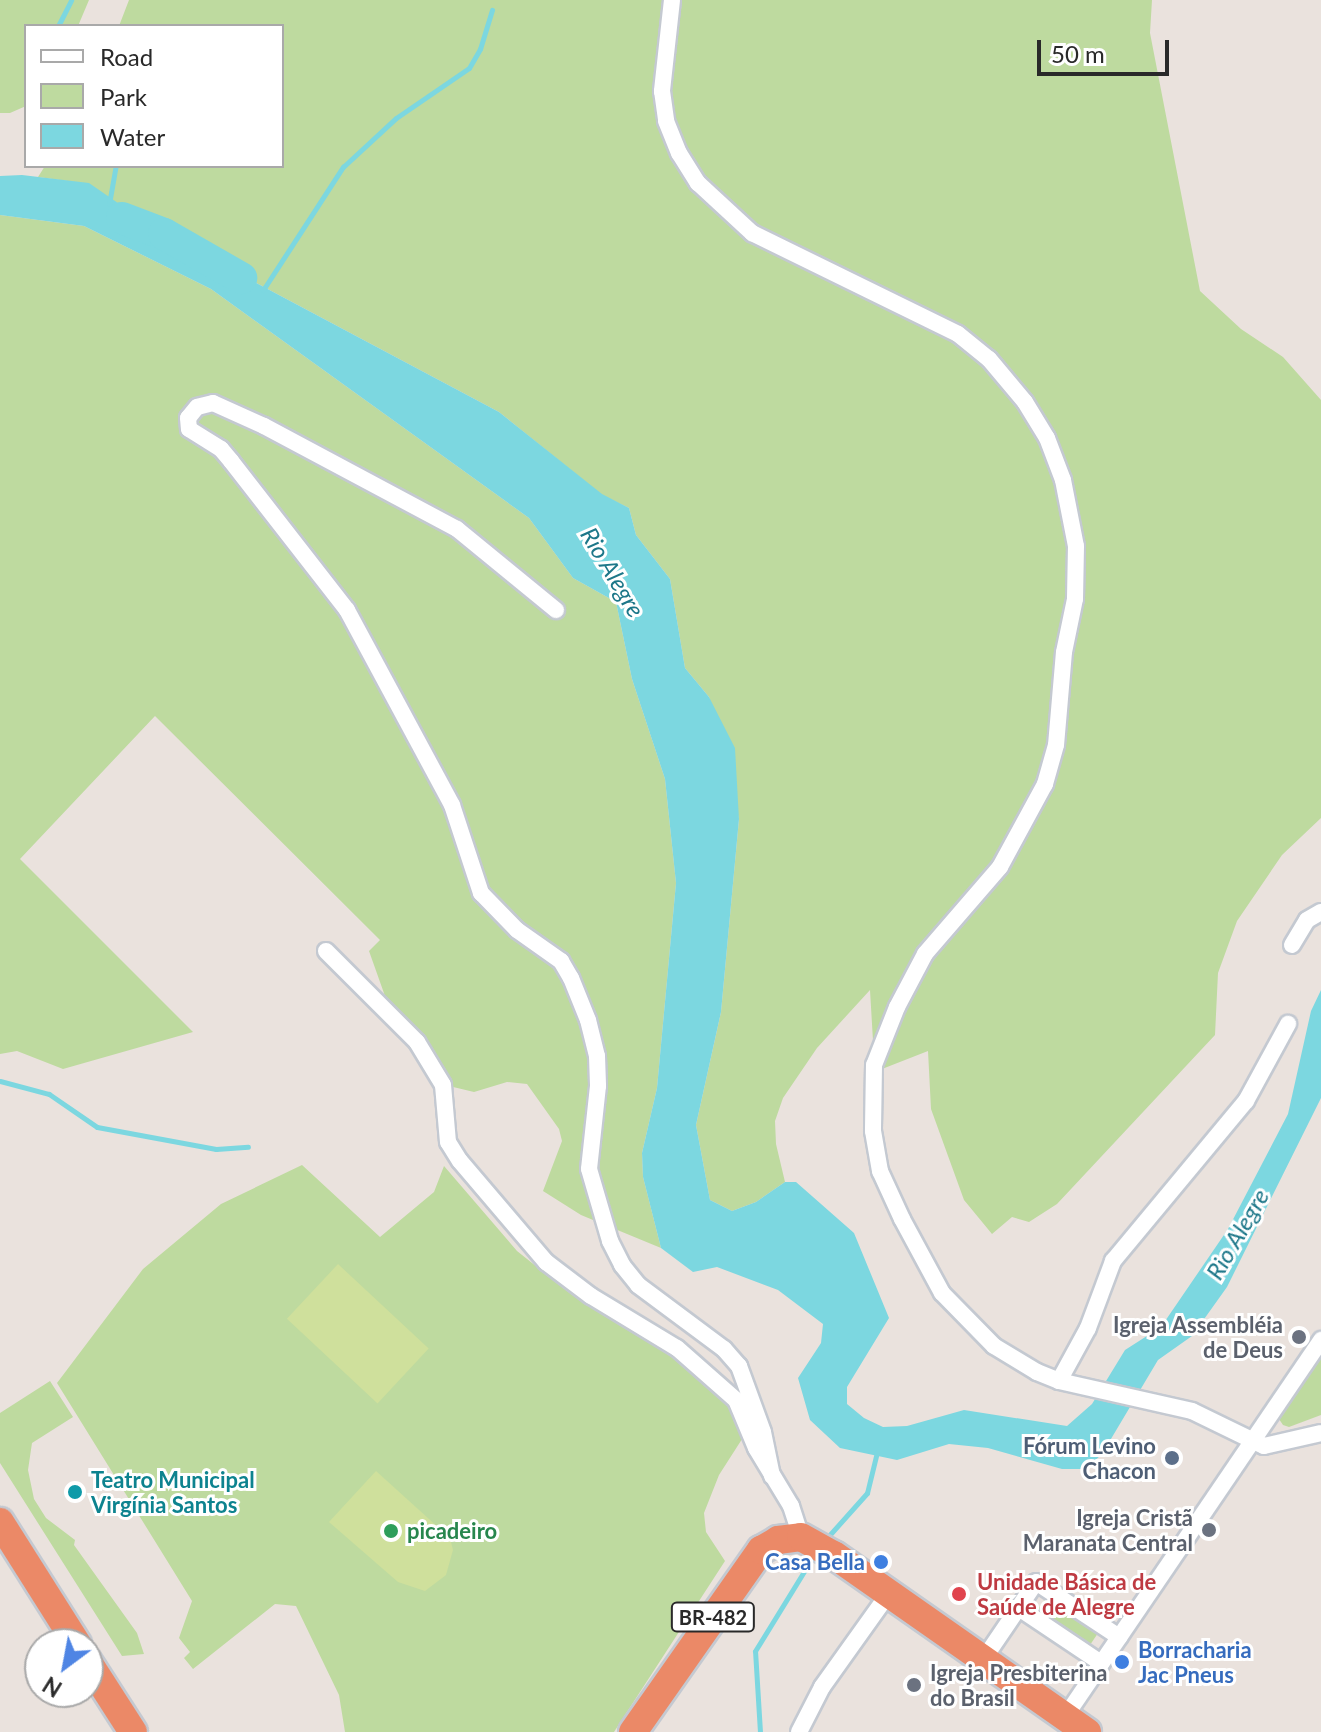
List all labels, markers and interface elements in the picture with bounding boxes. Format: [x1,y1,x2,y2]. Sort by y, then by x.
legend [24,24,284,168]
scale bar [1041,24,1173,74]
text: 50 m [1051,39,1105,68]
text: Road [100,42,153,71]
text: Park [100,82,147,111]
text: Water [100,122,165,151]
water label: Rio Alegre [575,522,651,622]
water label: Rio Alegre [1199,1183,1275,1285]
place label: Igreja Assembléia de Deus [1112,1311,1283,1362]
marker: Igreja Assembléia de Deus [1290,1328,1308,1346]
place label: Fórum Levino Chacon [1023,1432,1156,1484]
marker: Fórum Levino Chacon [1163,1449,1181,1467]
place label: Teatro Municipal Virgínia Santos [91,1466,255,1518]
marker: Teatro Municipal Virgínia Santos [66,1483,84,1501]
place label: Igreja Cristã Maranata Central [1023,1504,1193,1556]
place label: picadeiro [407,1518,497,1544]
marker: Igreja Cristã Maranata Central [1200,1521,1218,1539]
marker: picadeiro [382,1522,400,1540]
place label: Casa Bella [765,1549,865,1575]
marker: Casa Bella [872,1553,890,1571]
place label: Unidade Básica de Saúde de Alegre [977,1568,1156,1620]
marker: Unidade Básica de Saúde de Alegre [948,1583,970,1605]
road number: BR-482 [669,1601,757,1633]
north arrow [24,1628,104,1708]
place label: Borracharia Jac Pneus [1138,1636,1252,1688]
marker: Borracharia Jac Pneus [1113,1653,1131,1671]
place label: Igreja Presbiterina do Brasil [930,1659,1108,1710]
text: N [38,1671,66,1703]
marker: Igreja Presbiterina do Brasil [905,1676,923,1694]

